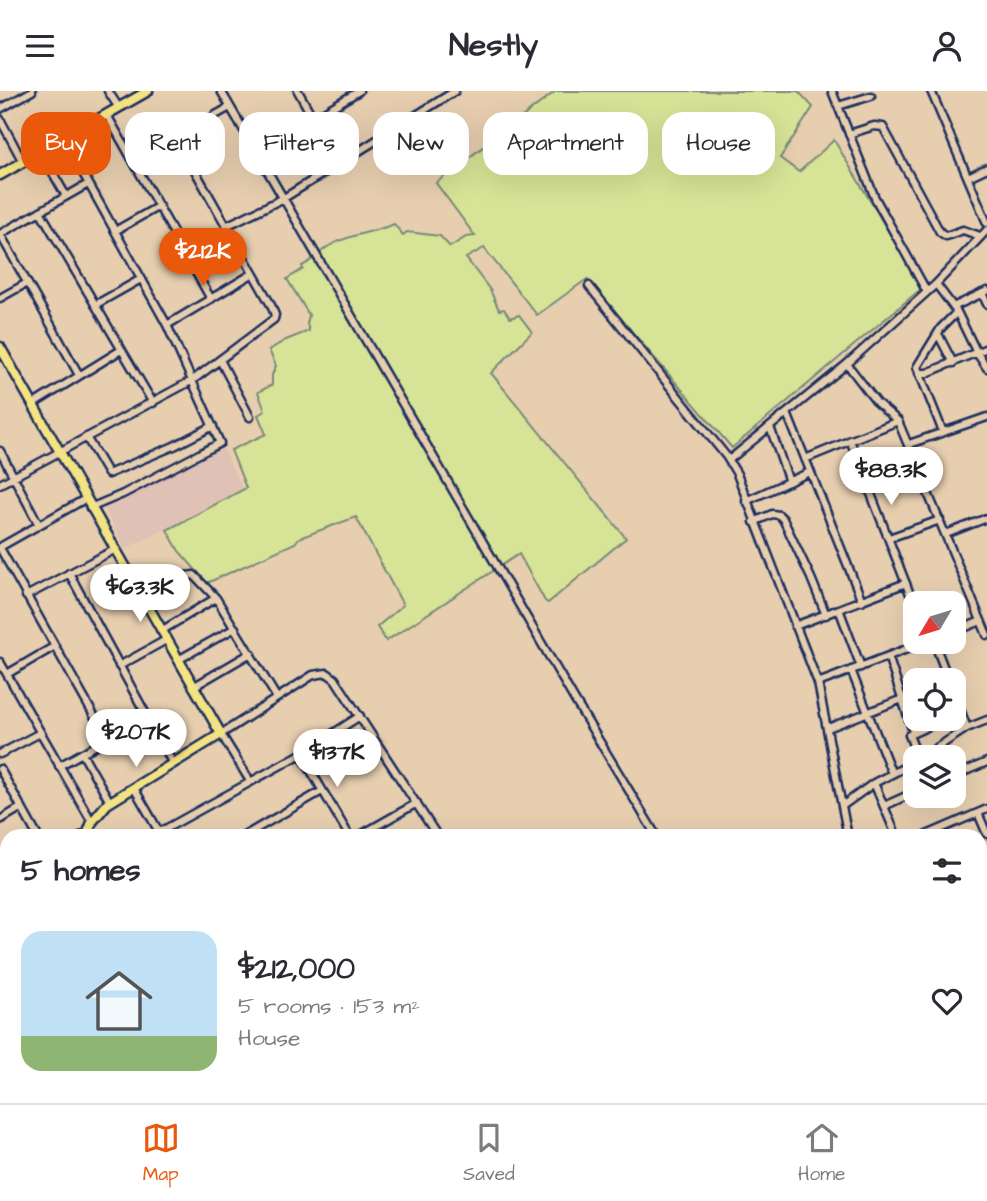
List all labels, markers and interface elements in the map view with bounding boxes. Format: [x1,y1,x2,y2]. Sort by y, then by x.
text: Nestly [449,23,538,68]
icon: menu [21,27,59,65]
icon: person [928,27,966,65]
chip: Buy [21,112,111,175]
chip: Rent [125,112,225,175]
chip: Filters [239,112,359,175]
chip: New [373,112,469,175]
chip: Apartment [483,112,648,175]
chip: House [662,112,775,175]
pin: $212K [154,229,252,288]
text: $212K [175,235,231,267]
pin: $88.3K [834,447,948,507]
text: $88.3K [855,454,927,486]
pin: $63.3K [83,565,197,624]
text: $63.3K [106,571,174,603]
north arrow [903,591,966,655]
map controls [903,591,966,808]
button: locate [903,668,966,731]
pin: $207K [87,709,185,769]
text: $207K [102,716,170,748]
pin: $137K [288,729,386,789]
text: $137K [309,736,365,768]
button: layers [903,745,966,808]
text: 5 homes [21,850,141,892]
icon: filters [928,852,966,890]
text: $212,000 [238,948,355,990]
icon: home [77,959,161,1043]
icon: heart [928,982,966,1020]
text: 5 rooms · 153 m² [238,990,420,1022]
text: House [238,1022,301,1054]
tab: Map [142,1119,180,1188]
tab: Saved [463,1119,515,1188]
tab: Home [798,1119,845,1188]

